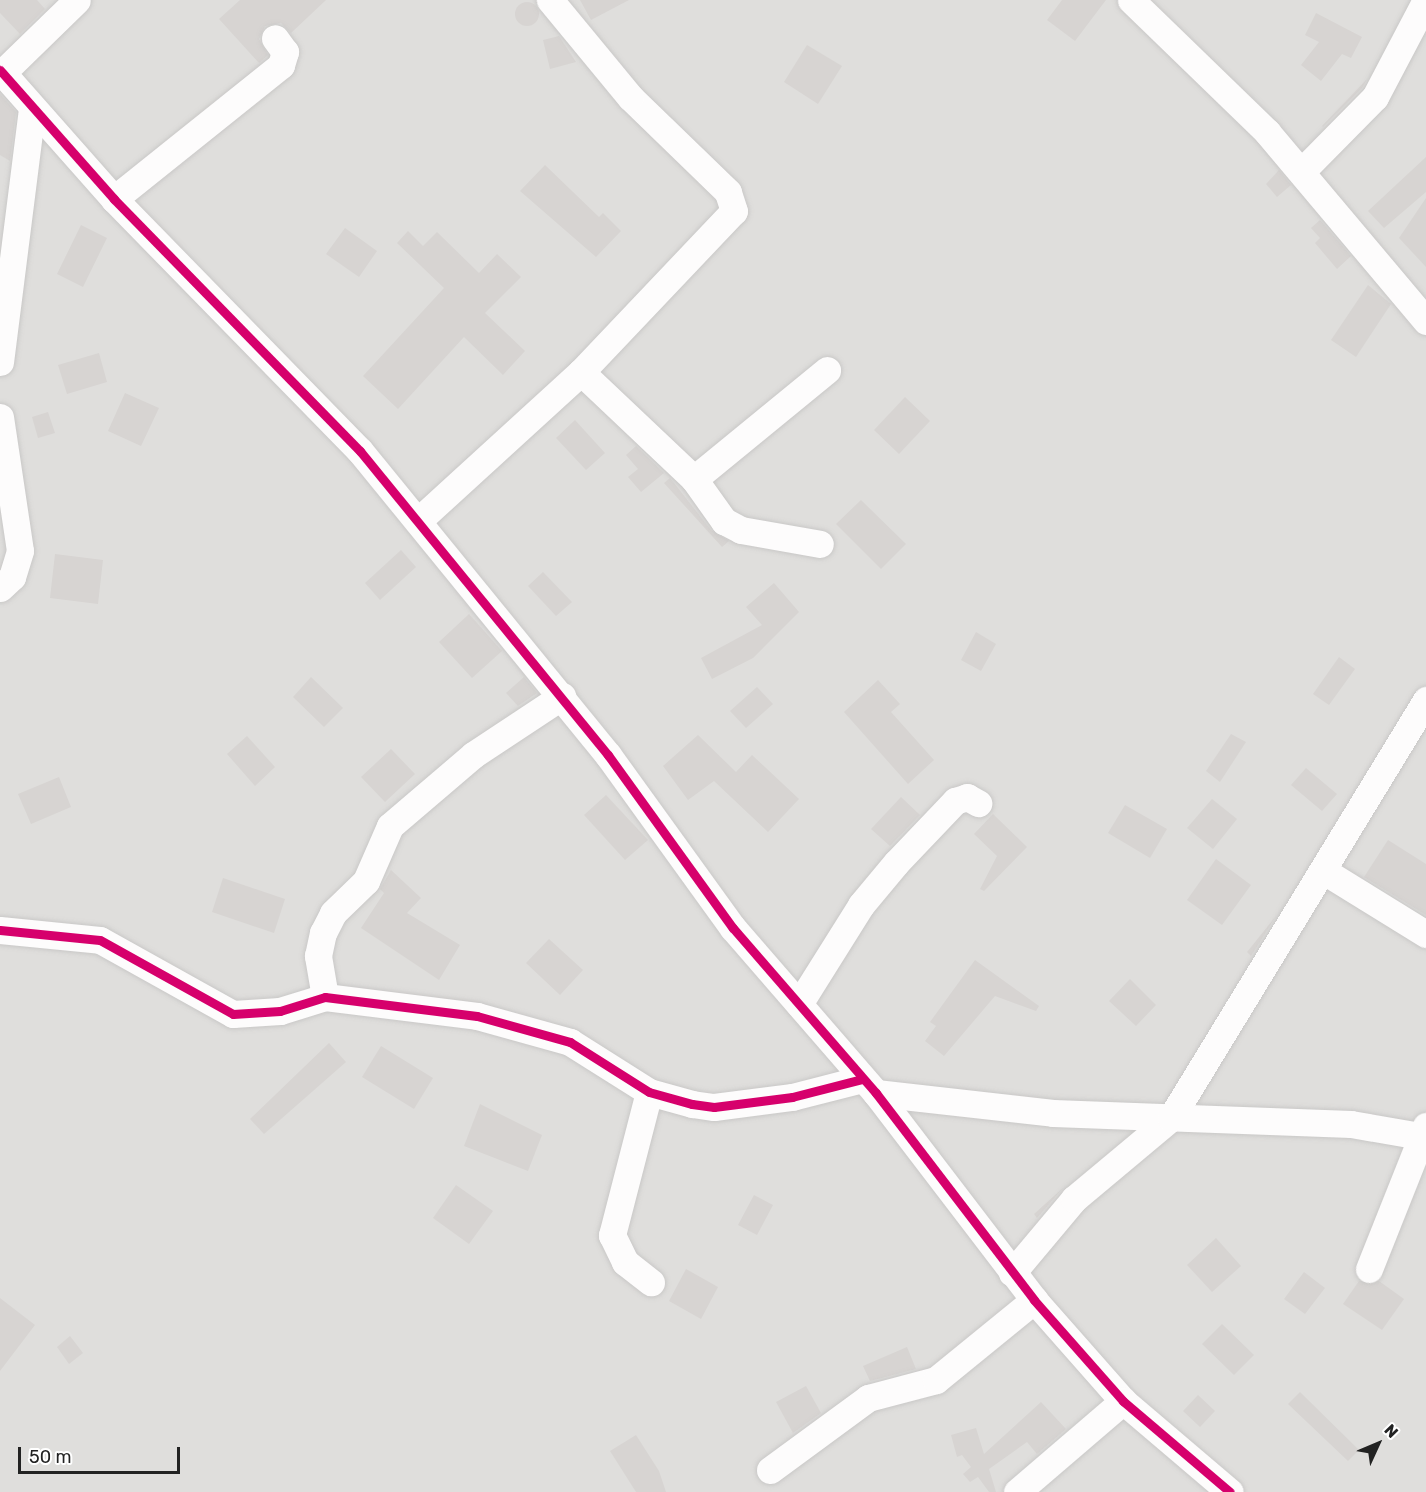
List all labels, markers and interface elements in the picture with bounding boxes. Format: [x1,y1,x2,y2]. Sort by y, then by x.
north arrow [1348,1414,1408,1474]
text: N [1380,1420,1402,1442]
scale bar [21,1435,183,1473]
text: 50 m [29,1446,72,1468]

